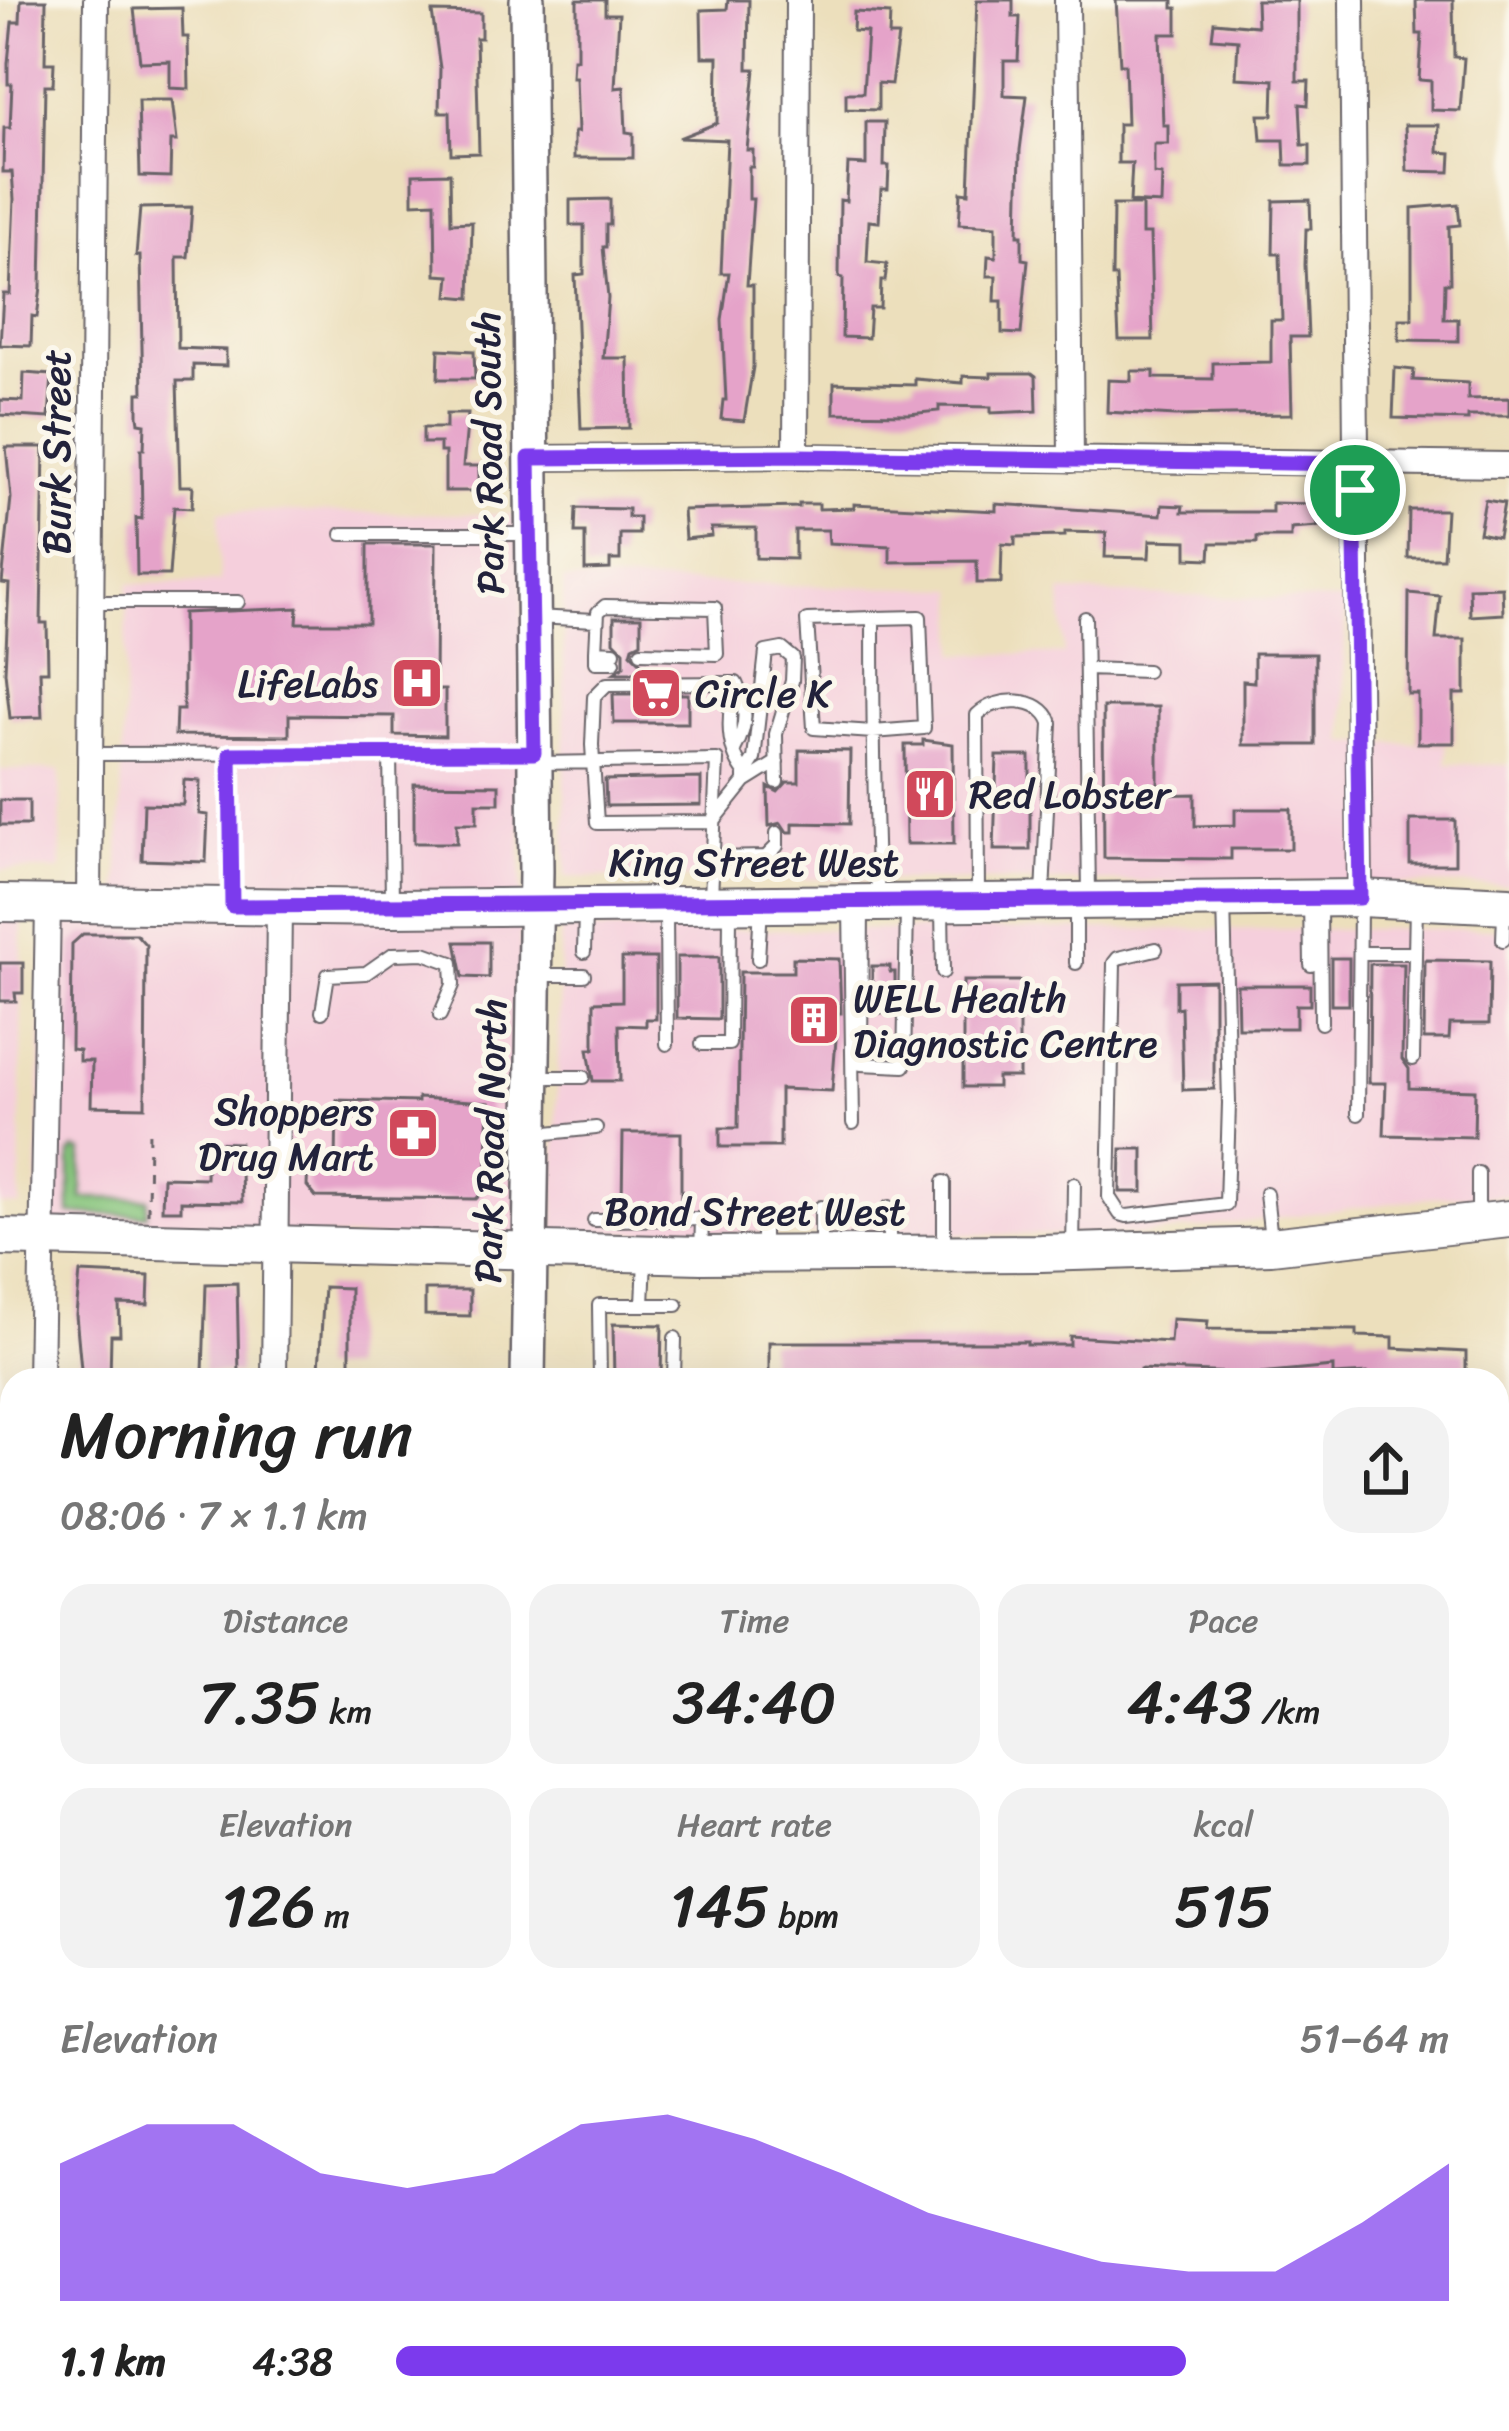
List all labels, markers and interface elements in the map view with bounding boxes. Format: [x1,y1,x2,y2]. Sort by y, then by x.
street label: Park Road South [451,311,525,595]
street label: Burk Street [22,349,91,555]
pin [1304,439,1406,541]
icon: arrive [1322,457,1388,523]
place label: LifeLabs [237,649,378,718]
hospital icon: LifeLabs [389,655,445,711]
place label: Circle K [695,659,833,728]
supermarket icon: Circle K [628,665,684,721]
place label: Red Lobster [969,760,1172,829]
restaurant icon: Red Lobster [902,766,958,822]
street label: King Street West [609,828,899,897]
place label: WELL Health Diagnostic Centre [853,964,1158,1078]
building icon: WELL Health Diagnostic Centre [786,992,842,1048]
street label: Park Road North [453,998,527,1284]
place label: Shoppers Drug Mart [198,1077,374,1191]
pharmacy icon: Shoppers Drug Mart [385,1105,441,1161]
street label: Bond Street West [604,1177,906,1246]
text: Morning run [60,1377,413,1494]
button: share [1323,1407,1449,1533]
text: 08:06 · 7 × 1.1 km [60,1481,368,1550]
text: Distance [223,1592,348,1650]
text: Time [720,1592,789,1650]
text: Pace [1188,1592,1259,1650]
text: 7.35 [199,1650,321,1756]
text: 34:40 [673,1650,836,1756]
text: 4:43 [1127,1650,1253,1756]
text: km [321,1683,372,1741]
text: /km [1253,1683,1320,1741]
text: Elevation [219,1796,352,1854]
text: Heart rate [677,1796,832,1854]
text: kcal [1194,1796,1253,1854]
text: 126 [221,1854,316,1960]
text: 145 [670,1854,770,1960]
text: 515 [1174,1854,1273,1960]
text: m [316,1887,350,1945]
text: bpm [770,1887,839,1945]
text: Elevation [60,2004,218,2073]
text: 51–64 m [1300,2004,1449,2073]
text: 1.1 km [60,2327,166,2396]
text: 4:38 [252,2327,333,2396]

